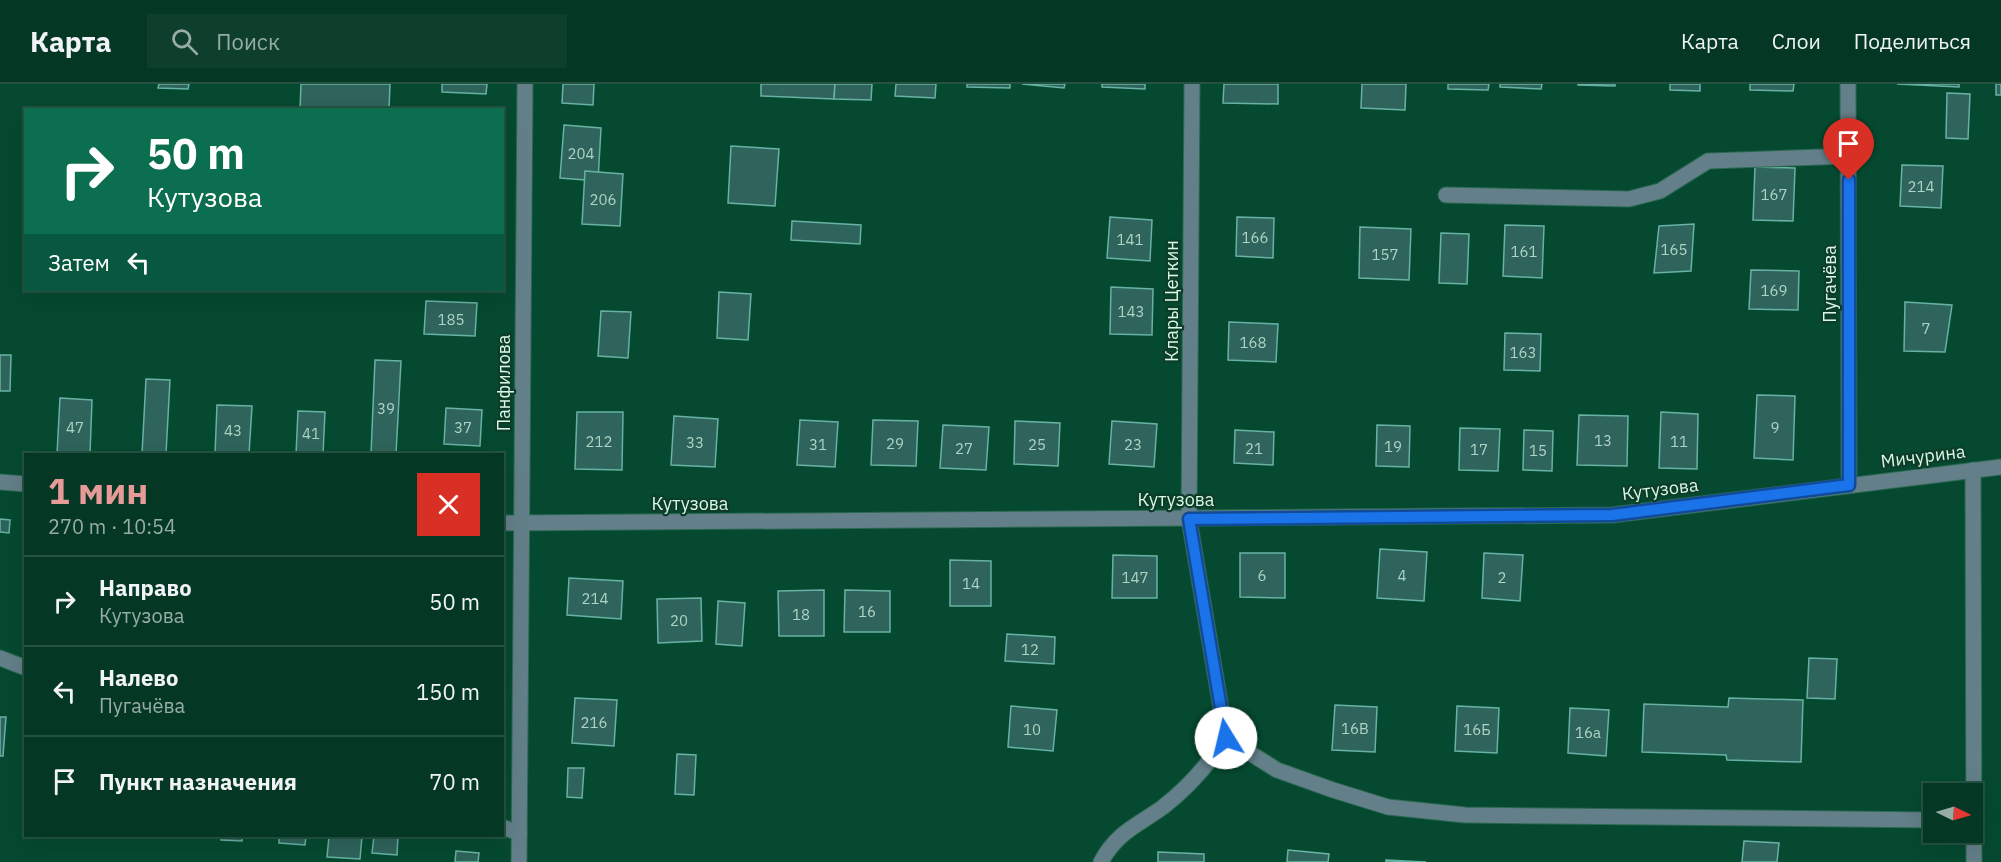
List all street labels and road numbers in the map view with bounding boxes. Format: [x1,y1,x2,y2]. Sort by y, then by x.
street label: Клары Цеткин [1160,240,1183,362]
street label: Пугачёва [1818,245,1841,323]
street label: Панфилова [492,334,515,431]
street label: Мичурина [1879,439,1967,473]
street label: Кутузова [1620,473,1700,505]
street label: Кутузова [1138,488,1215,511]
street label: Кутузова [652,492,729,515]

